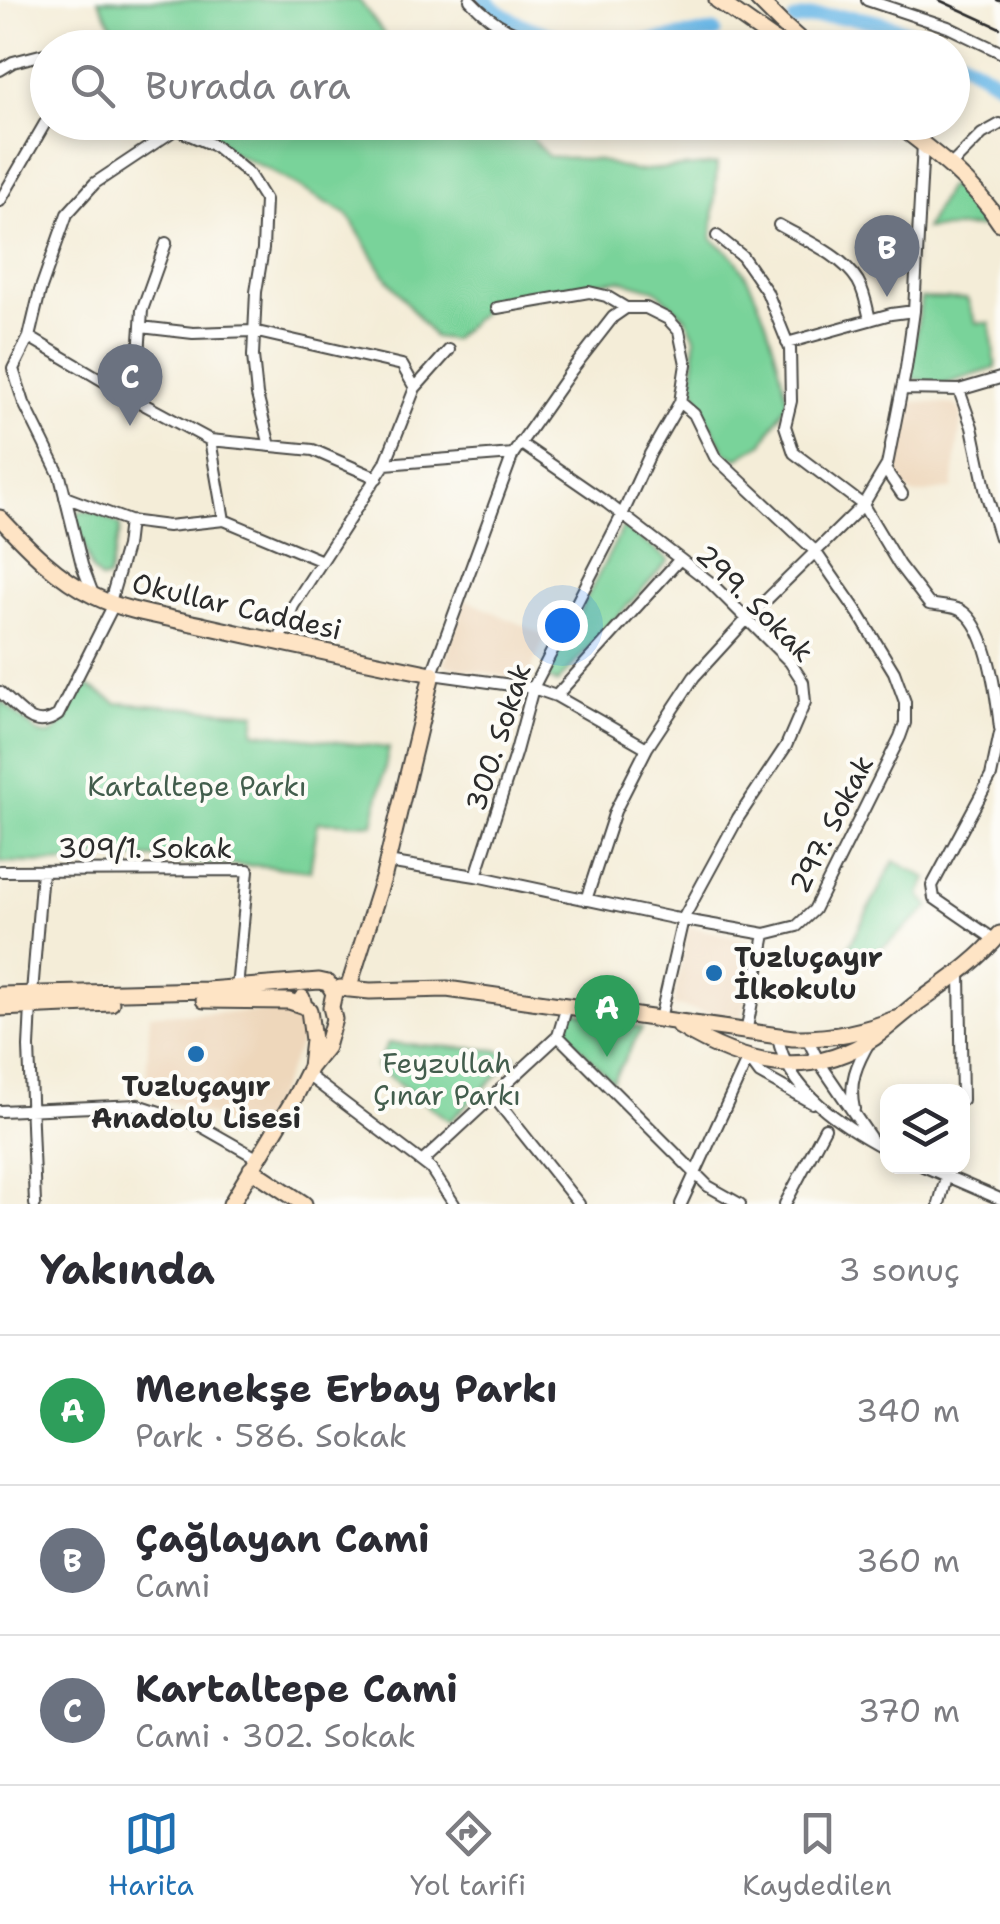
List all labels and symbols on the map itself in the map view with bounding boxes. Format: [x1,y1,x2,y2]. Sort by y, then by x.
pin: B [854,214,920,297]
pin: C [98,344,162,426]
street label: 299. Sokak [688,536,822,670]
street label: Okullar Caddesi [128,563,346,649]
your location [537,600,588,651]
street label: 300. Sokak [456,658,540,816]
street label: 297. Sokak [780,749,882,899]
park label: Kartaltepe Parkı [87,767,307,805]
street label: 309/1. Sokak [58,829,232,867]
place label: Tuzluçayır İlkokulu [734,938,883,1008]
marker: Tuzluçayır İlkokulu [703,962,725,984]
pin: A [574,974,640,1057]
marker: Tuzluçayır Anadolu Lisesi [185,1043,207,1065]
park label: Feyzullah Çınar Parkı [373,1044,521,1114]
place label: Tuzluçayır Anadolu Lisesi [91,1067,301,1137]

